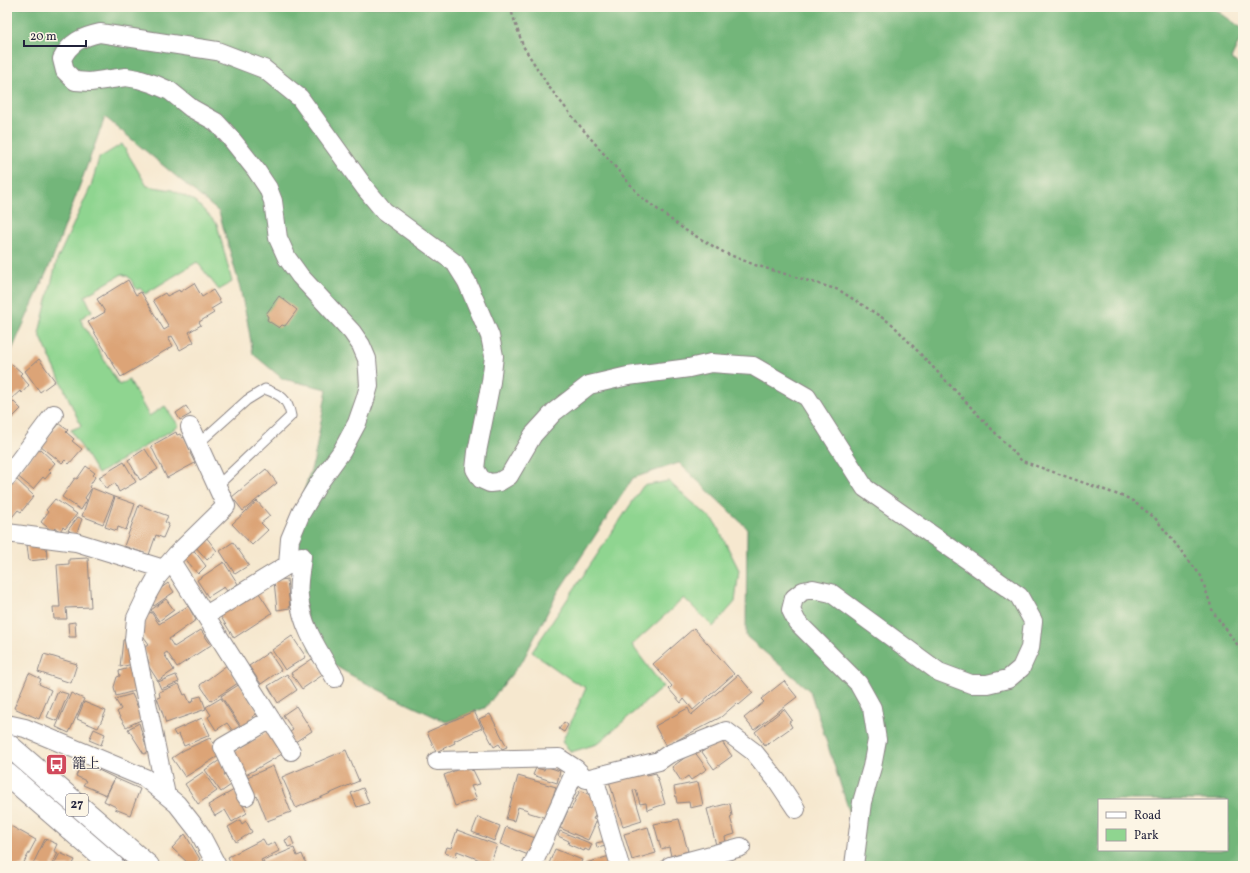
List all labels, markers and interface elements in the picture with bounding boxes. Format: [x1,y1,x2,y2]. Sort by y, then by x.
scale bar [24,22,86,48]
text: 20 m [30,29,57,45]
bus stop icon: 籠上 [44,751,70,777]
place label: 籠上 [72,755,100,774]
road number: 27 [66,794,88,816]
legend [1098,799,1228,851]
text: Road [1134,808,1161,824]
text: Park [1134,828,1159,844]

